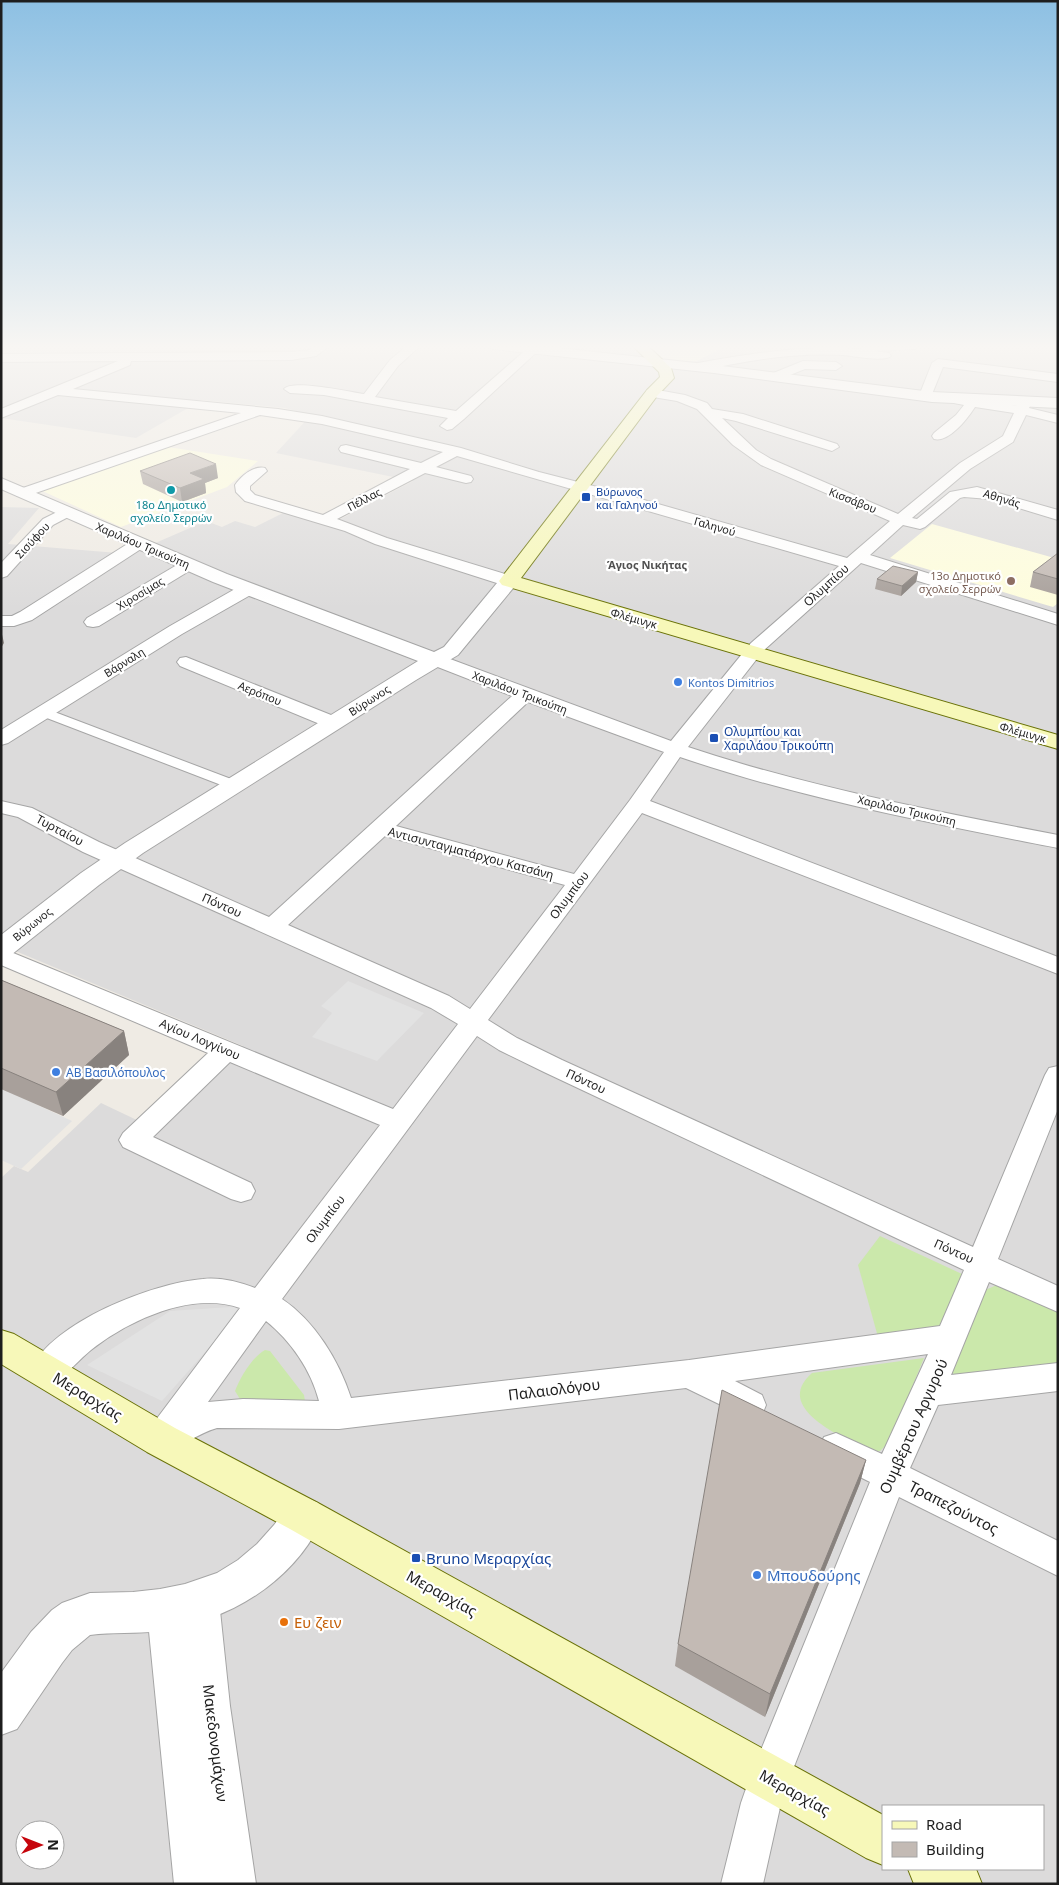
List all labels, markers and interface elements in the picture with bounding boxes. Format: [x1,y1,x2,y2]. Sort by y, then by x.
marker: 18ο Δημοτικό σχολείο Σερρών [165,484,177,496]
street label: Πέλλας [344,484,384,514]
place label: Βύρωνος και Γαληνού [596,484,658,512]
street label: Κισσάβου [827,484,879,516]
street label: Αθηνάς [982,485,1022,511]
marker: Βύρωνος και Γαληνού [580,491,592,503]
place label: 18ο Δημοτικό σχολείο Σερρών [130,497,212,525]
street label: Γαληνού [692,513,738,539]
street label: Χαριλάου Τρικούπη [94,518,192,572]
street label: Σισύφου [11,519,53,561]
district label: Άγιος Νικήτας [607,557,687,572]
street label: Ολυμπίου [799,560,853,610]
place label: 13ο Δημοτικό σχολείο Σερρών [919,568,1001,596]
street label: Χιροσίμας [114,573,166,613]
marker: 13ο Δημοτικό σχολείο Σερρών [1005,575,1017,587]
street label: Φλέμινγκ [609,604,659,632]
street label: Βάρναλη [101,644,147,680]
street label: Χαριλάου Τρικούπη [470,667,570,717]
place label: Kontos Dimitrios [688,675,774,690]
marker: Kontos Dimitrios [672,676,684,688]
street label: Αερόπου [236,677,284,709]
street label: Βύρωνος [345,681,393,719]
street label: Φλέμινγκ [998,718,1048,746]
place label: Ολυμπίου και Χαριλάου Τρικούπη [724,723,834,754]
marker: Ολυμπίου και Χαριλάου Τρικούπη [708,732,720,744]
street label: Χαριλάου Τρικούπη [856,791,958,829]
street label: Τυρταίου [33,810,87,850]
street label: Αντισυνταγματάρχου Κατσάνη [386,823,556,883]
street label: Ολυμπίου [545,867,593,923]
street label: Πόντου [199,889,245,921]
street label: Βύρωνος [9,904,55,944]
street label: Αγίου Λογγίνου [157,1014,243,1064]
place label: ΑΒ Βασιλόπουλος [66,1064,166,1081]
street label: Πόντου [563,1064,609,1098]
marker: ΑΒ Βασιλόπουλος [50,1066,62,1078]
street label: Ολυμπίου [301,1191,349,1247]
street label: Πόντου [931,1235,977,1267]
street label: Ουμβέρτου Αργυρού [874,1355,952,1497]
street label: Μεραρχίας [50,1367,126,1425]
street label: Παλαιολόγου [507,1373,601,1405]
street label: Τραπεζούντος [906,1476,1002,1538]
place label: Bruno Μεραρχίας [426,1548,551,1568]
marker: Bruno Μεραρχίας [410,1552,422,1564]
street label: Μεραρχίας [403,1565,481,1621]
place label: Μπουδούρης [767,1565,861,1585]
marker: Μπουδούρης [751,1569,763,1581]
place label: Ευ ζειν [294,1612,342,1632]
marker: Ευ ζειν [278,1616,290,1628]
street label: Μακεδονομάχων [199,1683,233,1803]
street label: Μεραρχίας [756,1764,834,1820]
legend [882,1805,1044,1870]
text: Road [926,1814,962,1834]
north arrow [15,1820,65,1870]
text: N [44,1839,63,1851]
text: Building [926,1839,984,1859]

